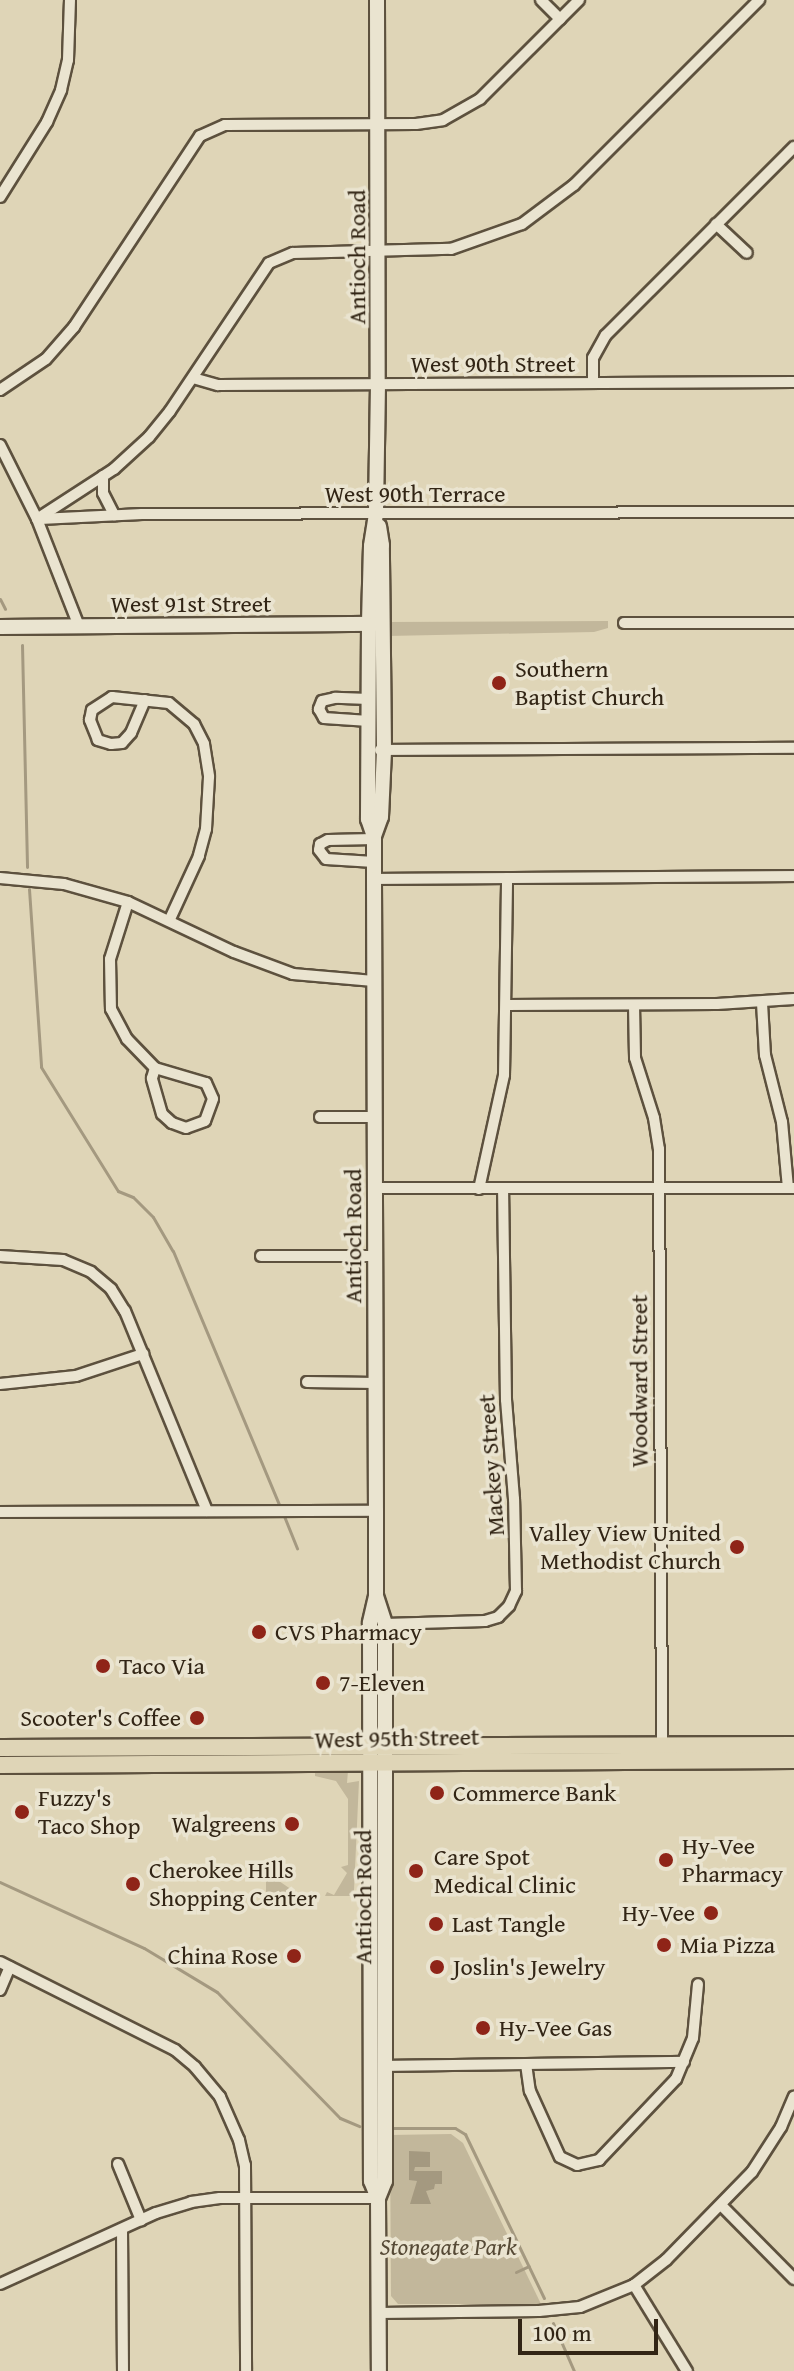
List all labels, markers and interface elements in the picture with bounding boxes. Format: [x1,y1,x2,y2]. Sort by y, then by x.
street label: Antioch Road [343,190,371,324]
street label: West 90th Street [410,350,576,378]
street label: West 90th Terrace [325,480,505,508]
street label: West 91st Street [110,590,272,618]
place label: Southern Baptist Church [515,655,664,711]
marker: Southern Baptist Church [490,674,508,692]
street label: Antioch Road [339,1169,367,1303]
street label: Woodward Street [625,1294,653,1468]
street label: Mackey Street [472,1393,510,1537]
place label: Valley View United Methodist Church [529,1519,721,1575]
marker: Valley View United Methodist Church [728,1538,746,1556]
place label: CVS Pharmacy [275,1618,422,1646]
marker: CVS Pharmacy [250,1623,268,1641]
place label: Taco Via [119,1652,205,1680]
marker: Taco Via [94,1657,112,1675]
place label: 7-Eleven [339,1669,425,1697]
marker: 7-Eleven [314,1674,332,1692]
place label: Scooter's Coffee [20,1704,181,1732]
marker: Scooter's Coffee [188,1709,206,1727]
street label: West 95th Street [314,1722,480,1754]
place label: Commerce Bank [453,1779,616,1807]
place label: Fuzzy's Taco Shop [38,1784,140,1840]
marker: Commerce Bank [428,1784,446,1802]
marker: Fuzzy's Taco Shop [13,1803,31,1821]
place label: Walgreens [171,1810,276,1838]
marker: Walgreens [283,1815,301,1833]
street label: Antioch Road [349,1830,377,1964]
place label: Hy-Vee Pharmacy [682,1832,783,1888]
place label: Care Spot Medical Clinic [434,1843,576,1899]
marker: Hy-Vee Pharmacy [657,1851,675,1869]
place label: Cherokee Hills Shopping Center [149,1856,317,1912]
marker: Care Spot Medical Clinic [405,1860,427,1882]
marker: Cherokee Hills Shopping Center [124,1875,142,1893]
place label: Hy-Vee [622,1899,695,1927]
marker: Hy-Vee [702,1904,720,1922]
place label: Last Tangle [452,1910,566,1938]
marker: Last Tangle [427,1915,445,1933]
place label: Mia Pizza [680,1931,775,1959]
marker: Mia Pizza [655,1936,673,1954]
place label: China Rose [168,1942,278,1970]
marker: China Rose [285,1947,303,1965]
place label: Joslin's Jewelry [453,1953,605,1981]
marker: Joslin's Jewelry [428,1958,446,1976]
place label: Hy-Vee Gas [499,2014,612,2042]
marker: Hy-Vee Gas [474,2019,492,2037]
park label: Stonegate Park [379,2233,517,2261]
scale bar [522,2303,662,2353]
text: 100 m [532,2315,592,2350]

